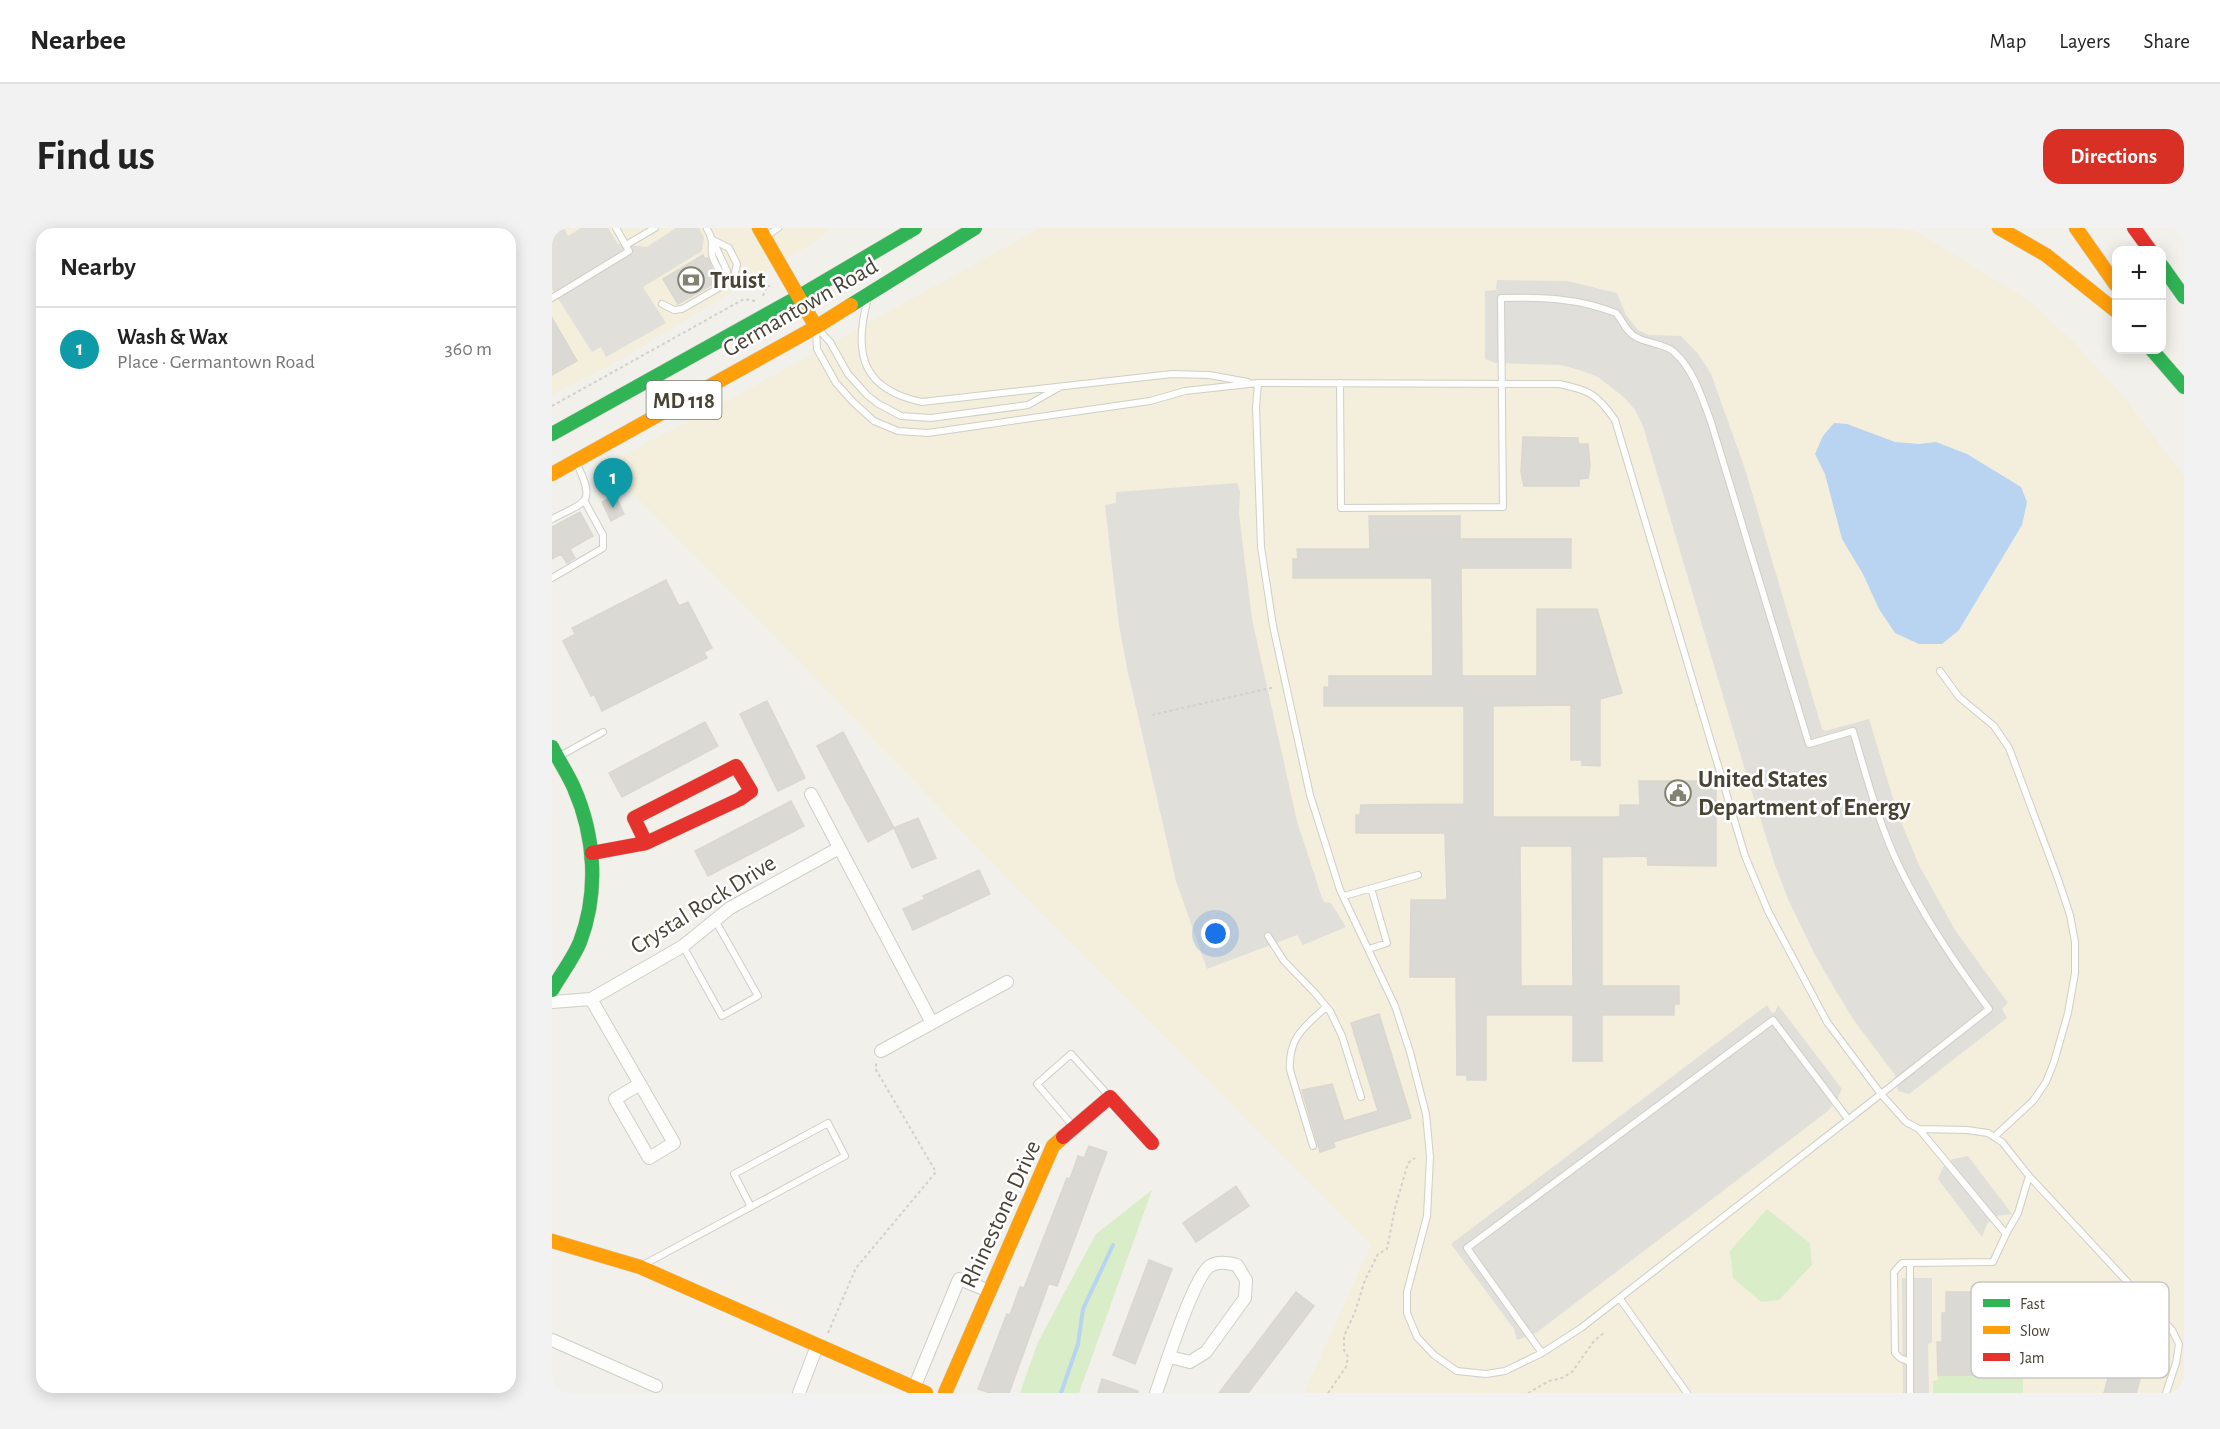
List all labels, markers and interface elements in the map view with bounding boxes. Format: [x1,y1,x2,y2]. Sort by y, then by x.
text: Nearbee [30,27,126,55]
text: Map [1990,31,2026,52]
text: Layers [2059,31,2110,52]
text: Share [2143,31,2190,52]
button: Directions [2043,129,2184,184]
text: Find us [36,135,155,177]
map controls [2112,246,2166,354]
button: + [2112,246,2166,300]
text: Nearby [60,254,136,280]
street label: Germantown Road [719,254,882,362]
bank icon: Truist [676,265,706,295]
place label: Truist [710,269,765,293]
button: − [2112,300,2166,354]
text: Wash & Wax [117,326,228,348]
text: 1 [76,339,83,359]
text: 360 m [445,339,492,359]
text: Place · Germantown Road [117,352,315,372]
road number: MD 118 [646,381,722,419]
pin: 1 [594,458,632,508]
place label: United States Department of Energy [1698,768,1911,820]
public building icon: United States Department of Energy [1663,778,1693,808]
street label: Crystal Rock Drive [627,851,780,959]
your location [1201,919,1230,948]
street label: Rhinestone Drive [956,1137,1046,1292]
legend [1971,1282,2169,1378]
text: Fast [2020,1296,2045,1312]
text: Slow [2020,1323,2050,1339]
text: Jam [2020,1350,2045,1366]

